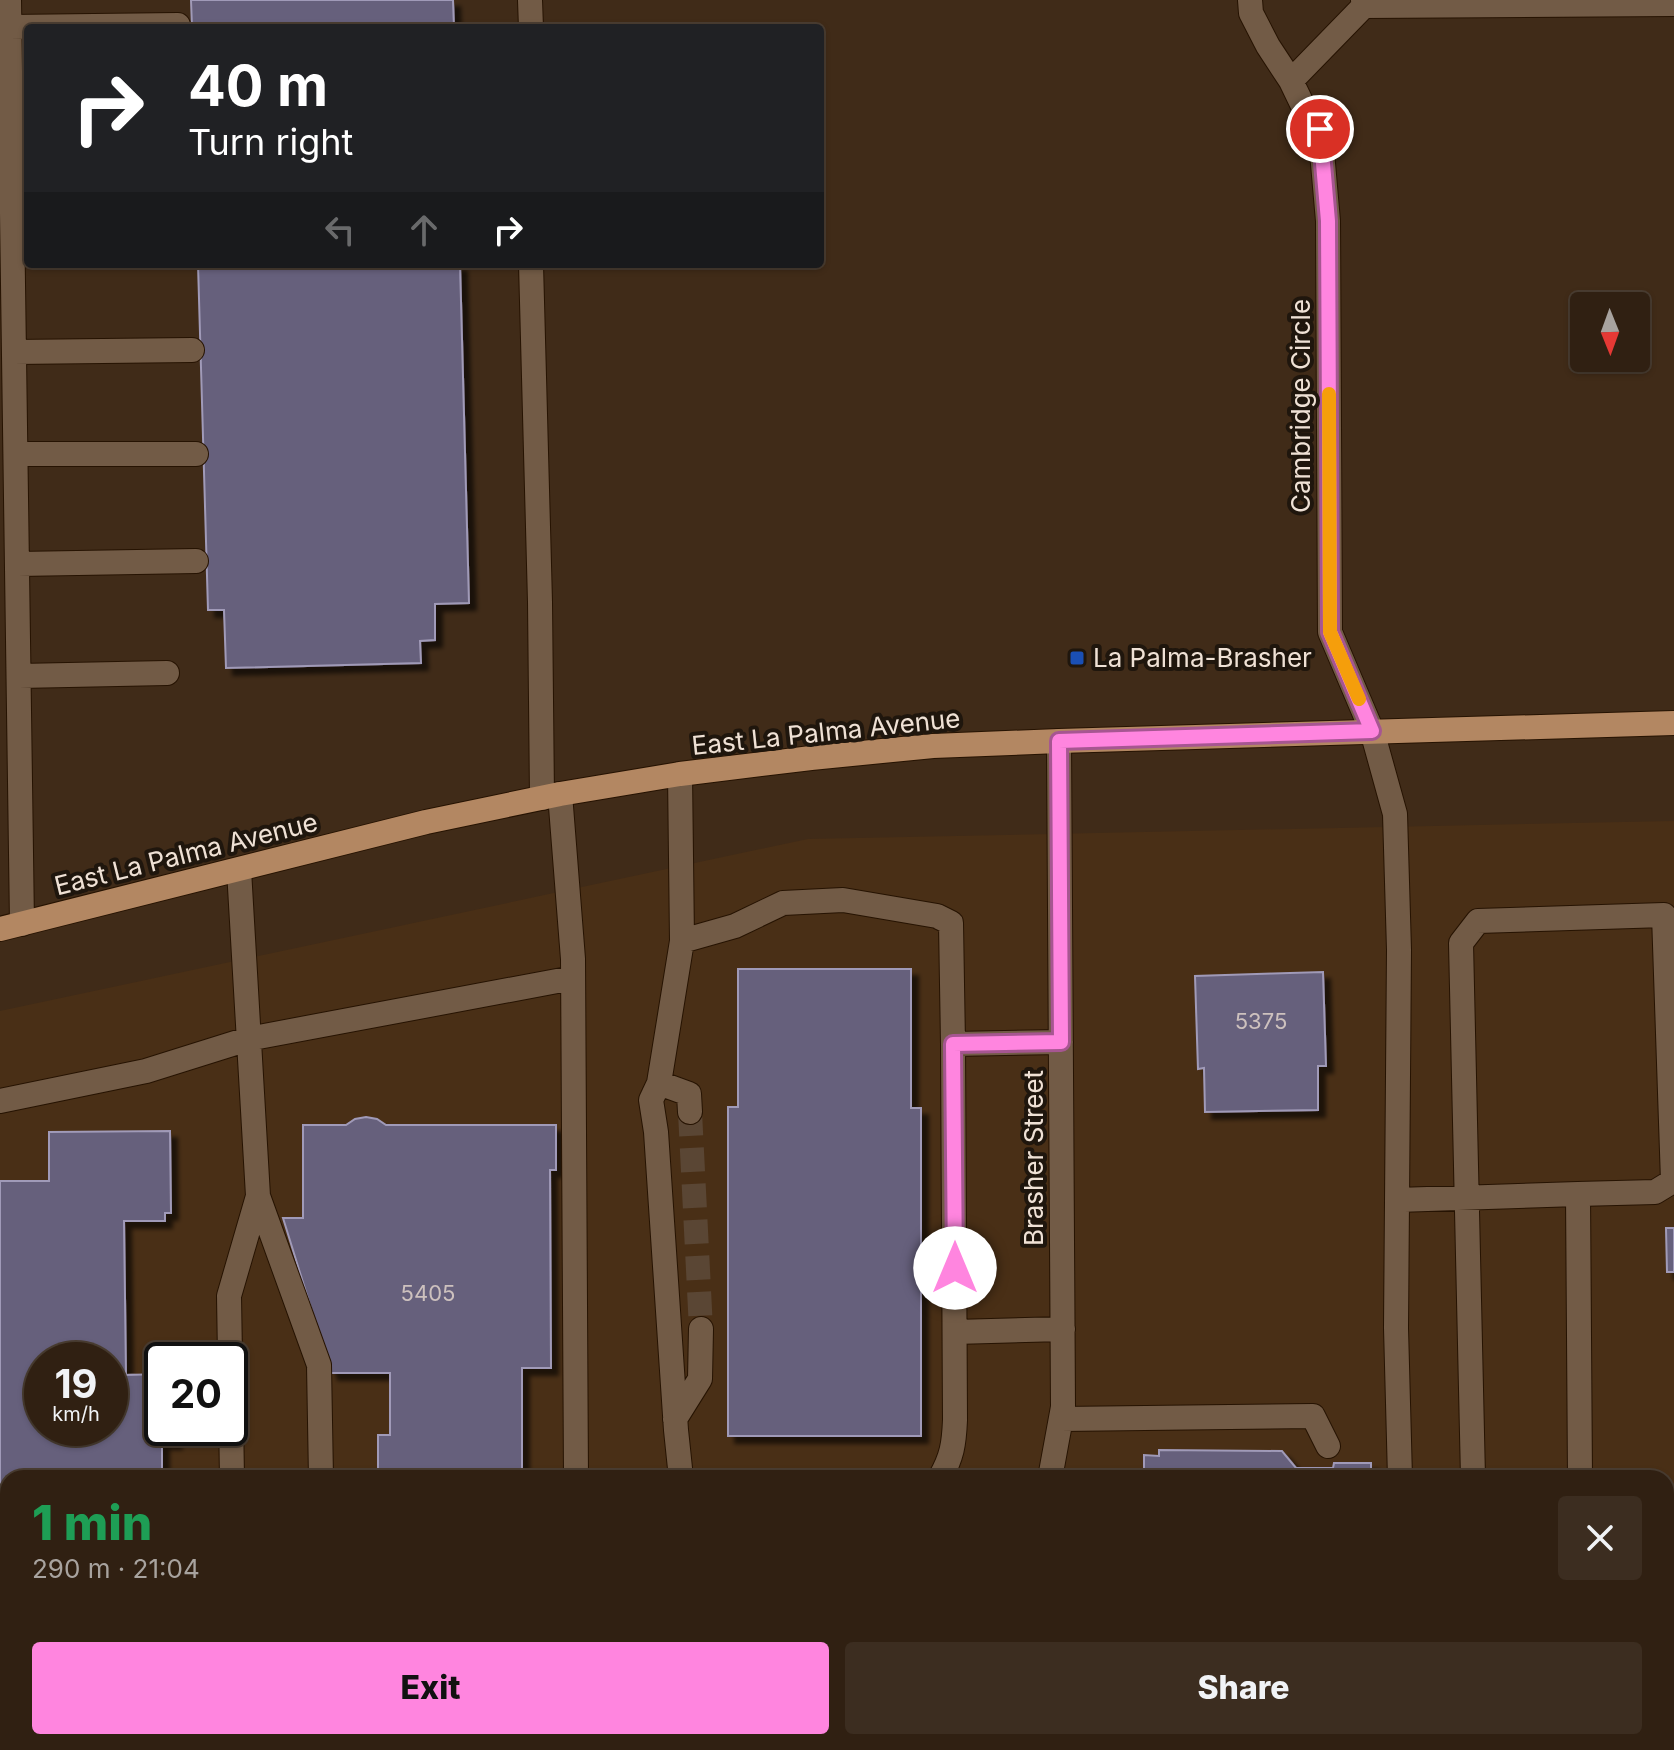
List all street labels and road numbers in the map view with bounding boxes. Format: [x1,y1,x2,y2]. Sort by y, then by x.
street label: Cambridge Circle [1285,299,1316,513]
street label: East La Palma Avenue [690,702,962,761]
street label: East La Palma Avenue [51,806,321,901]
street label: Brasher Street [1018,1070,1049,1246]

